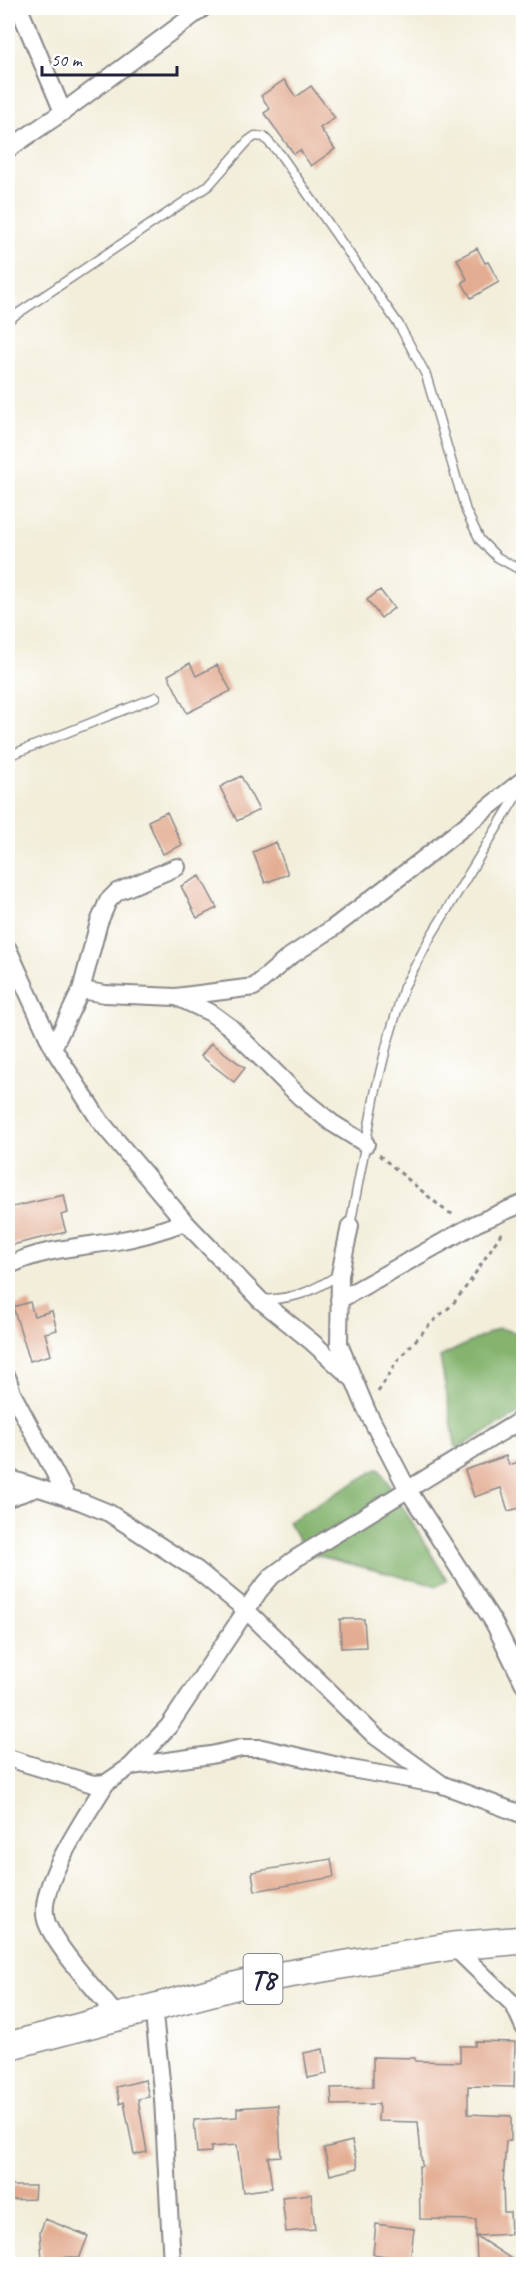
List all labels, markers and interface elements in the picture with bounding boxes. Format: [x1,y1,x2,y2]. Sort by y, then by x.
scale bar [42,39,177,77]
text: 50 m [51,49,84,71]
road number: T8 [244,1954,282,2004]

